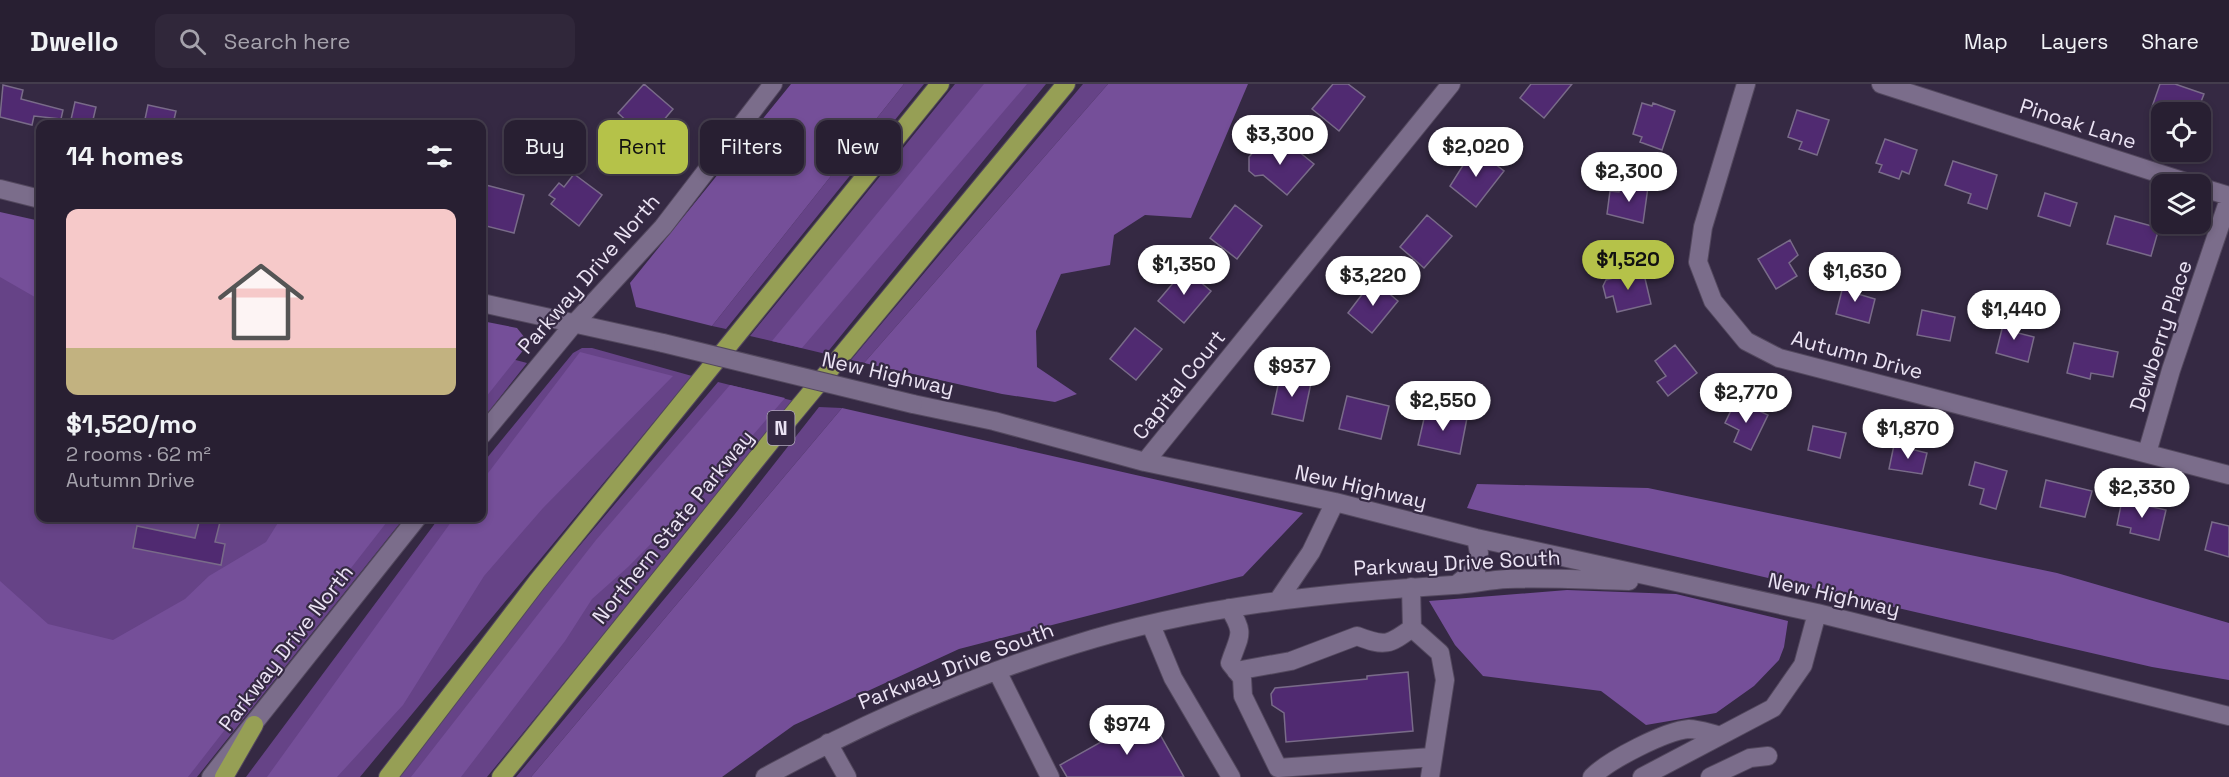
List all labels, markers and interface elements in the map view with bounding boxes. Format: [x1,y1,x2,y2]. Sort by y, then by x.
search box [155,14,575,68]
text: Dwello [30,23,119,59]
icon: search [176,25,209,58]
text: Search here [224,27,351,55]
text: Map [1964,28,2008,55]
text: Layers [2041,28,2108,55]
text: Share [2141,28,2199,55]
street label: Pinoak Lane [2016,92,2140,155]
map controls [2151,102,2211,234]
button: locate [2151,102,2211,162]
pin: $3,300 [1231,115,1329,166]
chip: Buy [504,120,586,174]
chip: Rent [598,120,688,174]
chip: Filters [700,120,804,174]
chip: New [816,120,901,174]
text: $3,300 [1246,121,1314,147]
pin: $2,020 [1427,127,1525,178]
text: $2,020 [1442,133,1510,159]
text: 14 homes [66,139,184,173]
icon: filters [423,140,456,173]
pin: $2,300 [1580,152,1678,203]
text: $2,300 [1595,158,1663,184]
button: layers [2151,174,2211,234]
street label: Parkway Drive North [512,188,666,359]
pin: $1,520 [1579,240,1677,291]
pin: $1,350 [1135,245,1233,296]
text: $1,520 [1596,246,1660,272]
icon: home [207,248,315,356]
text: $1,350 [1152,251,1216,277]
pin: $1,630 [1806,252,1904,303]
pin: $3,220 [1324,256,1422,307]
street label: Dewberry Place [2123,257,2198,415]
text: $1,630 [1823,258,1887,284]
text: $3,220 [1340,262,1406,288]
pin: $1,440 [1965,290,2063,341]
text: $1,440 [1981,296,2047,322]
street label: Capital Court [1126,324,1231,445]
street label: Autumn Drive [1788,324,1926,385]
street label: New Highway [819,345,957,402]
pin: $937 [1256,347,1328,398]
text: $937 [1268,353,1316,379]
pin: $2,770 [1697,373,1795,424]
text: $2,770 [1714,379,1778,405]
pin: $2,550 [1394,381,1492,432]
text: $2,550 [1410,387,1476,413]
text: $1,520/mo [66,407,197,441]
pin: $1,870 [1859,409,1957,460]
road number: N [768,411,794,445]
text: $1,870 [1877,415,1939,441]
street label: Northern State Parkway [586,424,759,629]
text: 2 rooms · 62 m² [66,441,211,467]
street label: New Highway [1292,458,1430,515]
text: Autumn Drive [66,467,195,493]
pin: $2,330 [2093,468,2191,519]
text: $2,330 [2108,474,2176,500]
street label: Parkway Drive South [1353,544,1561,581]
street label: Parkway Drive North [212,559,359,736]
street label: New Highway [1765,566,1903,623]
street label: Parkway Drive South [854,616,1057,715]
pin: $974 [1091,705,1163,756]
text: $974 [1104,711,1150,737]

